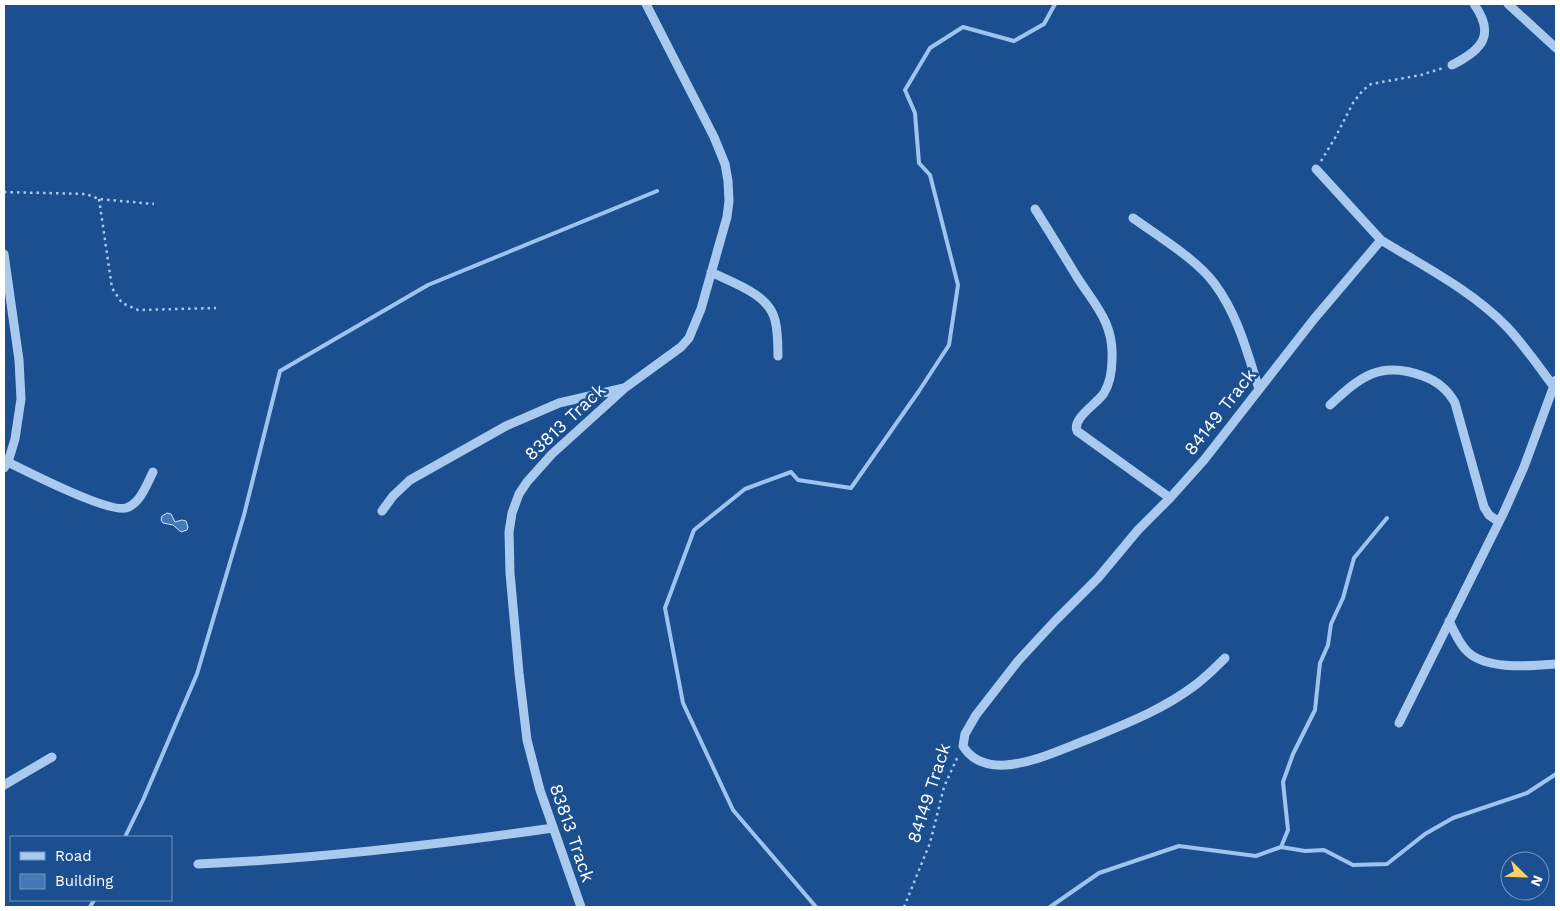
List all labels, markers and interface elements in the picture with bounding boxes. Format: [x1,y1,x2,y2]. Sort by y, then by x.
street label: 84149 Track [1179,364,1260,459]
street label: 83813 Track [520,379,609,464]
street label: 84149 Track [903,740,955,845]
street label: 83813 Track [546,781,599,885]
legend [10,836,172,901]
text: Road [55,847,92,865]
north arrow [1500,851,1550,901]
text: Building [55,872,113,890]
text: N [1528,873,1546,889]

